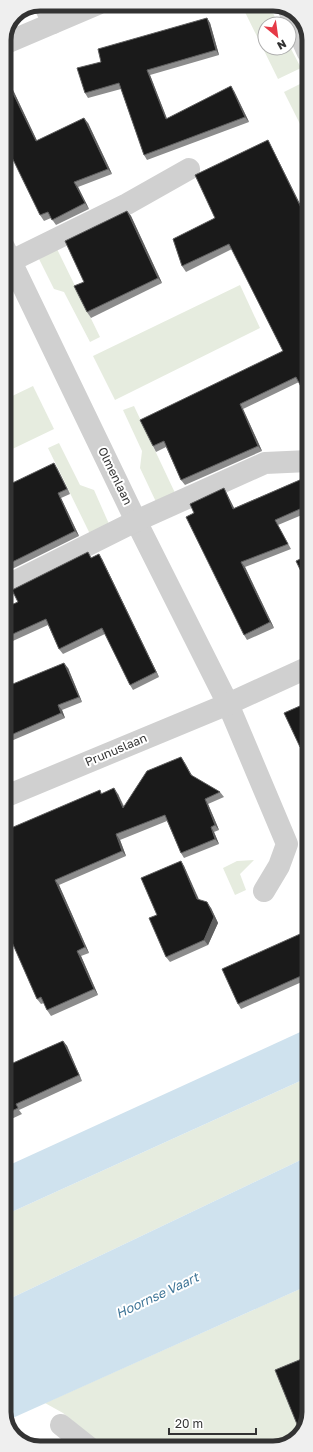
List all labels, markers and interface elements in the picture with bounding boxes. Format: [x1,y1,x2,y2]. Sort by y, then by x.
north arrow [257,16,297,56]
text: N [275,37,289,53]
street label: Olmenlaan [95,444,136,507]
street label: Prunuslaan [83,730,149,769]
water label: Hoornse Vaart [113,1268,203,1321]
scale bar [169,1410,256,1436]
text: 20 m [175,1416,203,1431]

